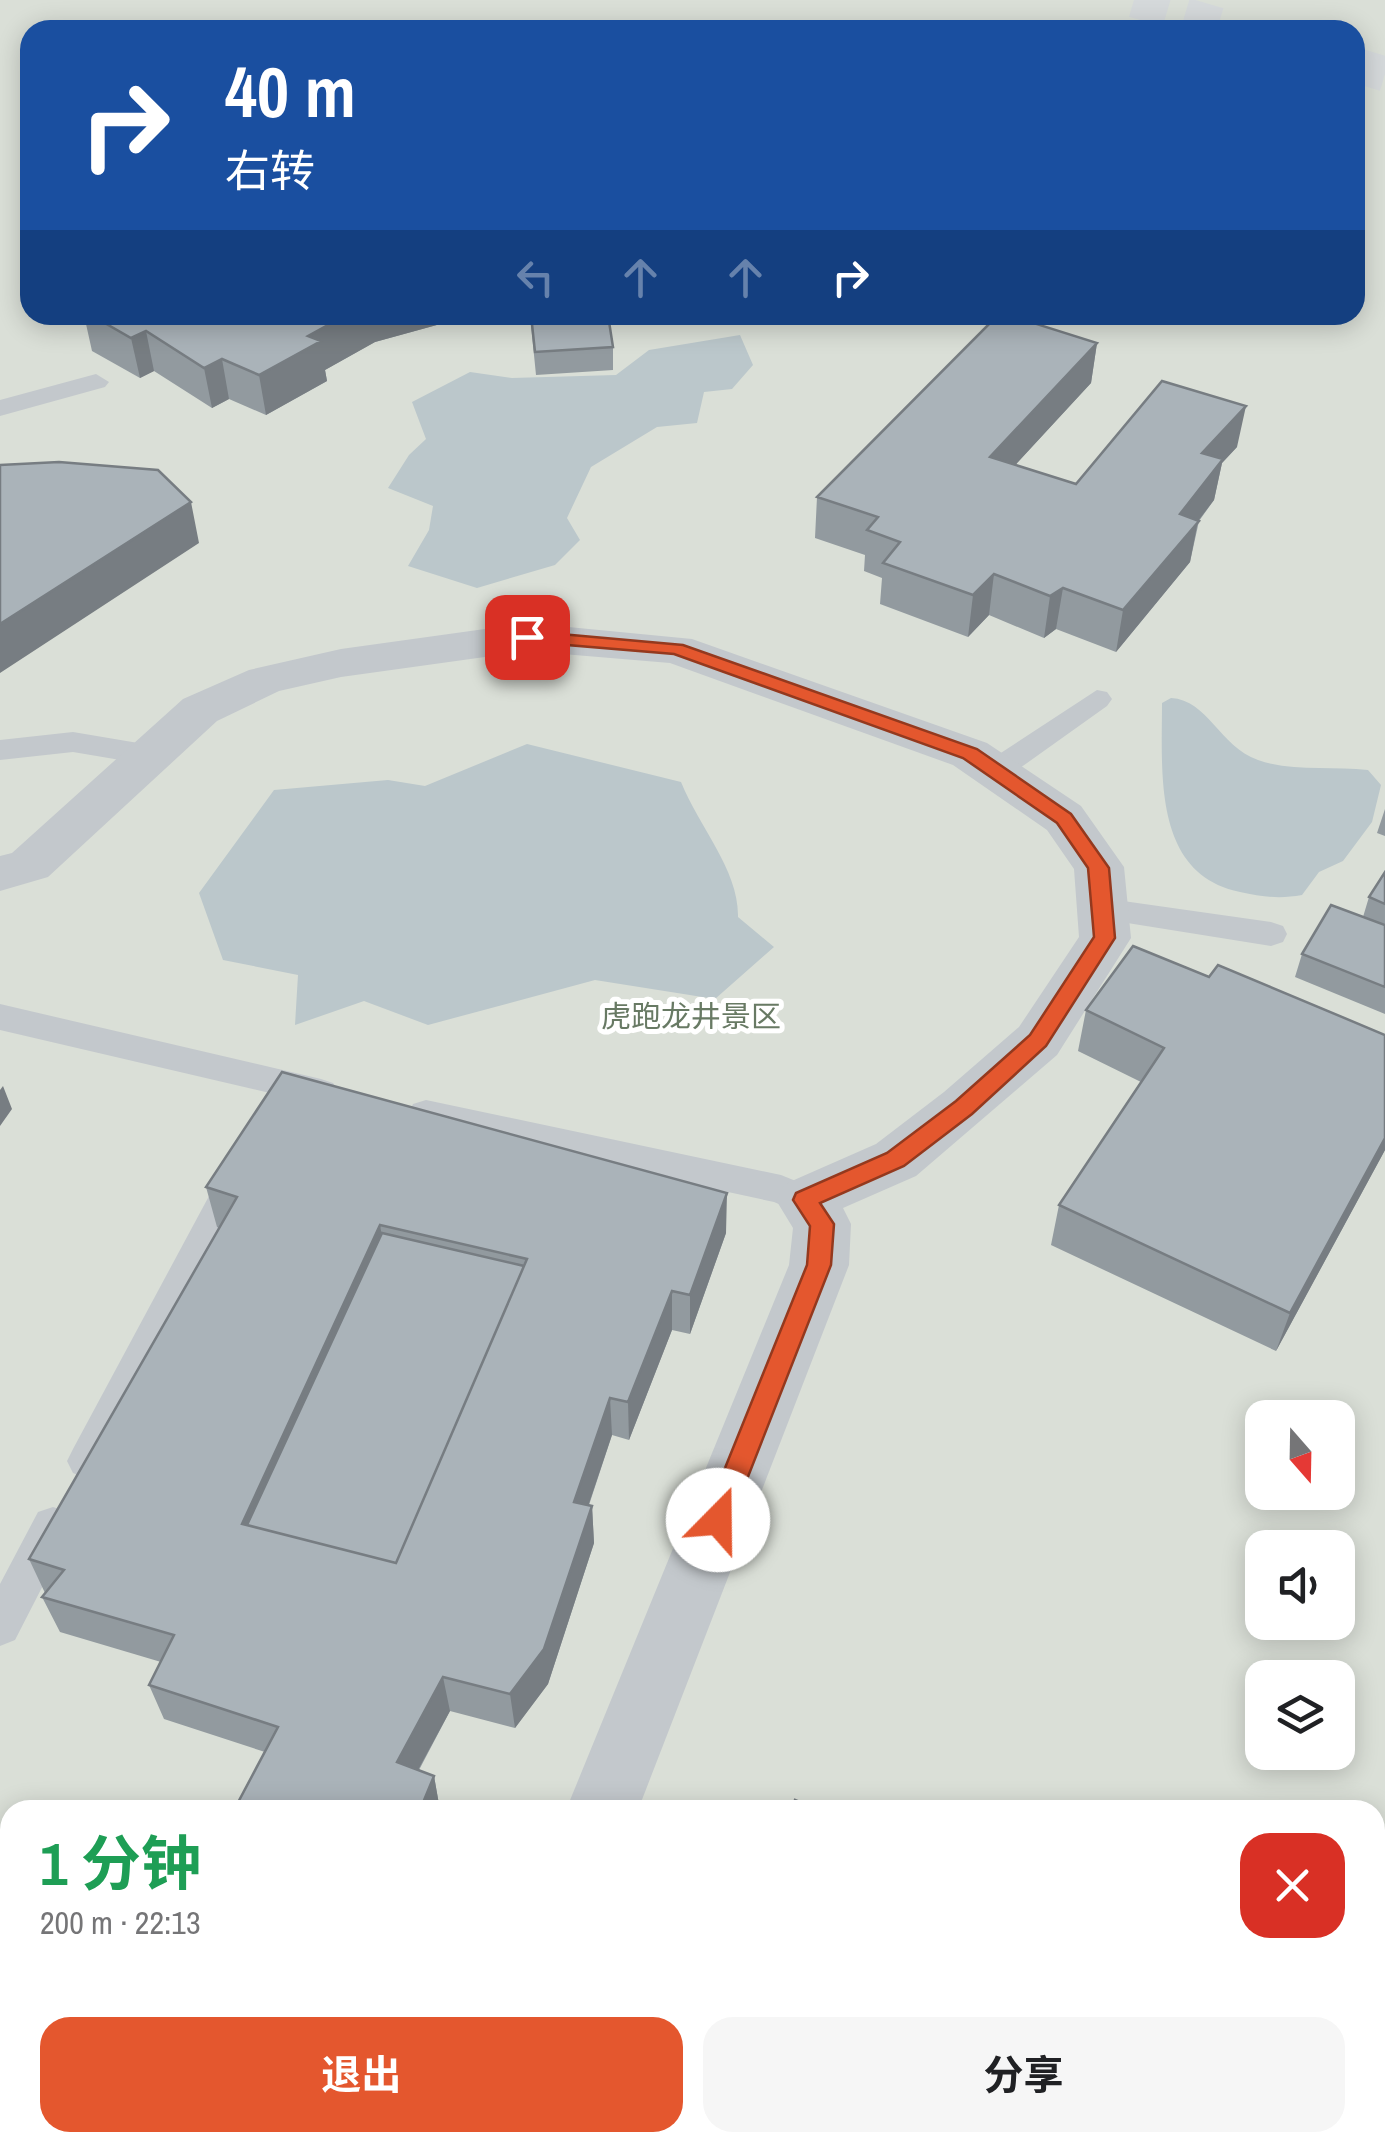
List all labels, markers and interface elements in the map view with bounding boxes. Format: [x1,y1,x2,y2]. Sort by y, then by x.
text: 40 m [225,45,356,139]
icon: right [60,60,190,190]
text: 右转 [225,140,315,201]
icon: left [508,250,563,305]
icon: ahead [613,250,668,305]
icon: ahead [718,250,773,305]
icon: right [823,250,878,305]
pin [485,595,570,680]
icon: arrive [500,610,555,665]
park label: 虎跑龙井景区 [601,996,781,1036]
north arrow [1245,1400,1355,1510]
map controls [1245,1400,1355,1770]
position arrow [666,1468,770,1572]
button: sound [1245,1530,1355,1640]
button: layers [1245,1660,1355,1770]
text: 1 分钟 [40,1823,201,1904]
button: close [1240,1833,1345,1938]
text: 200 m · 22:13 [40,1901,200,1944]
button: 退出 [40,2017,683,2132]
button: 分享 [703,2017,1345,2132]

